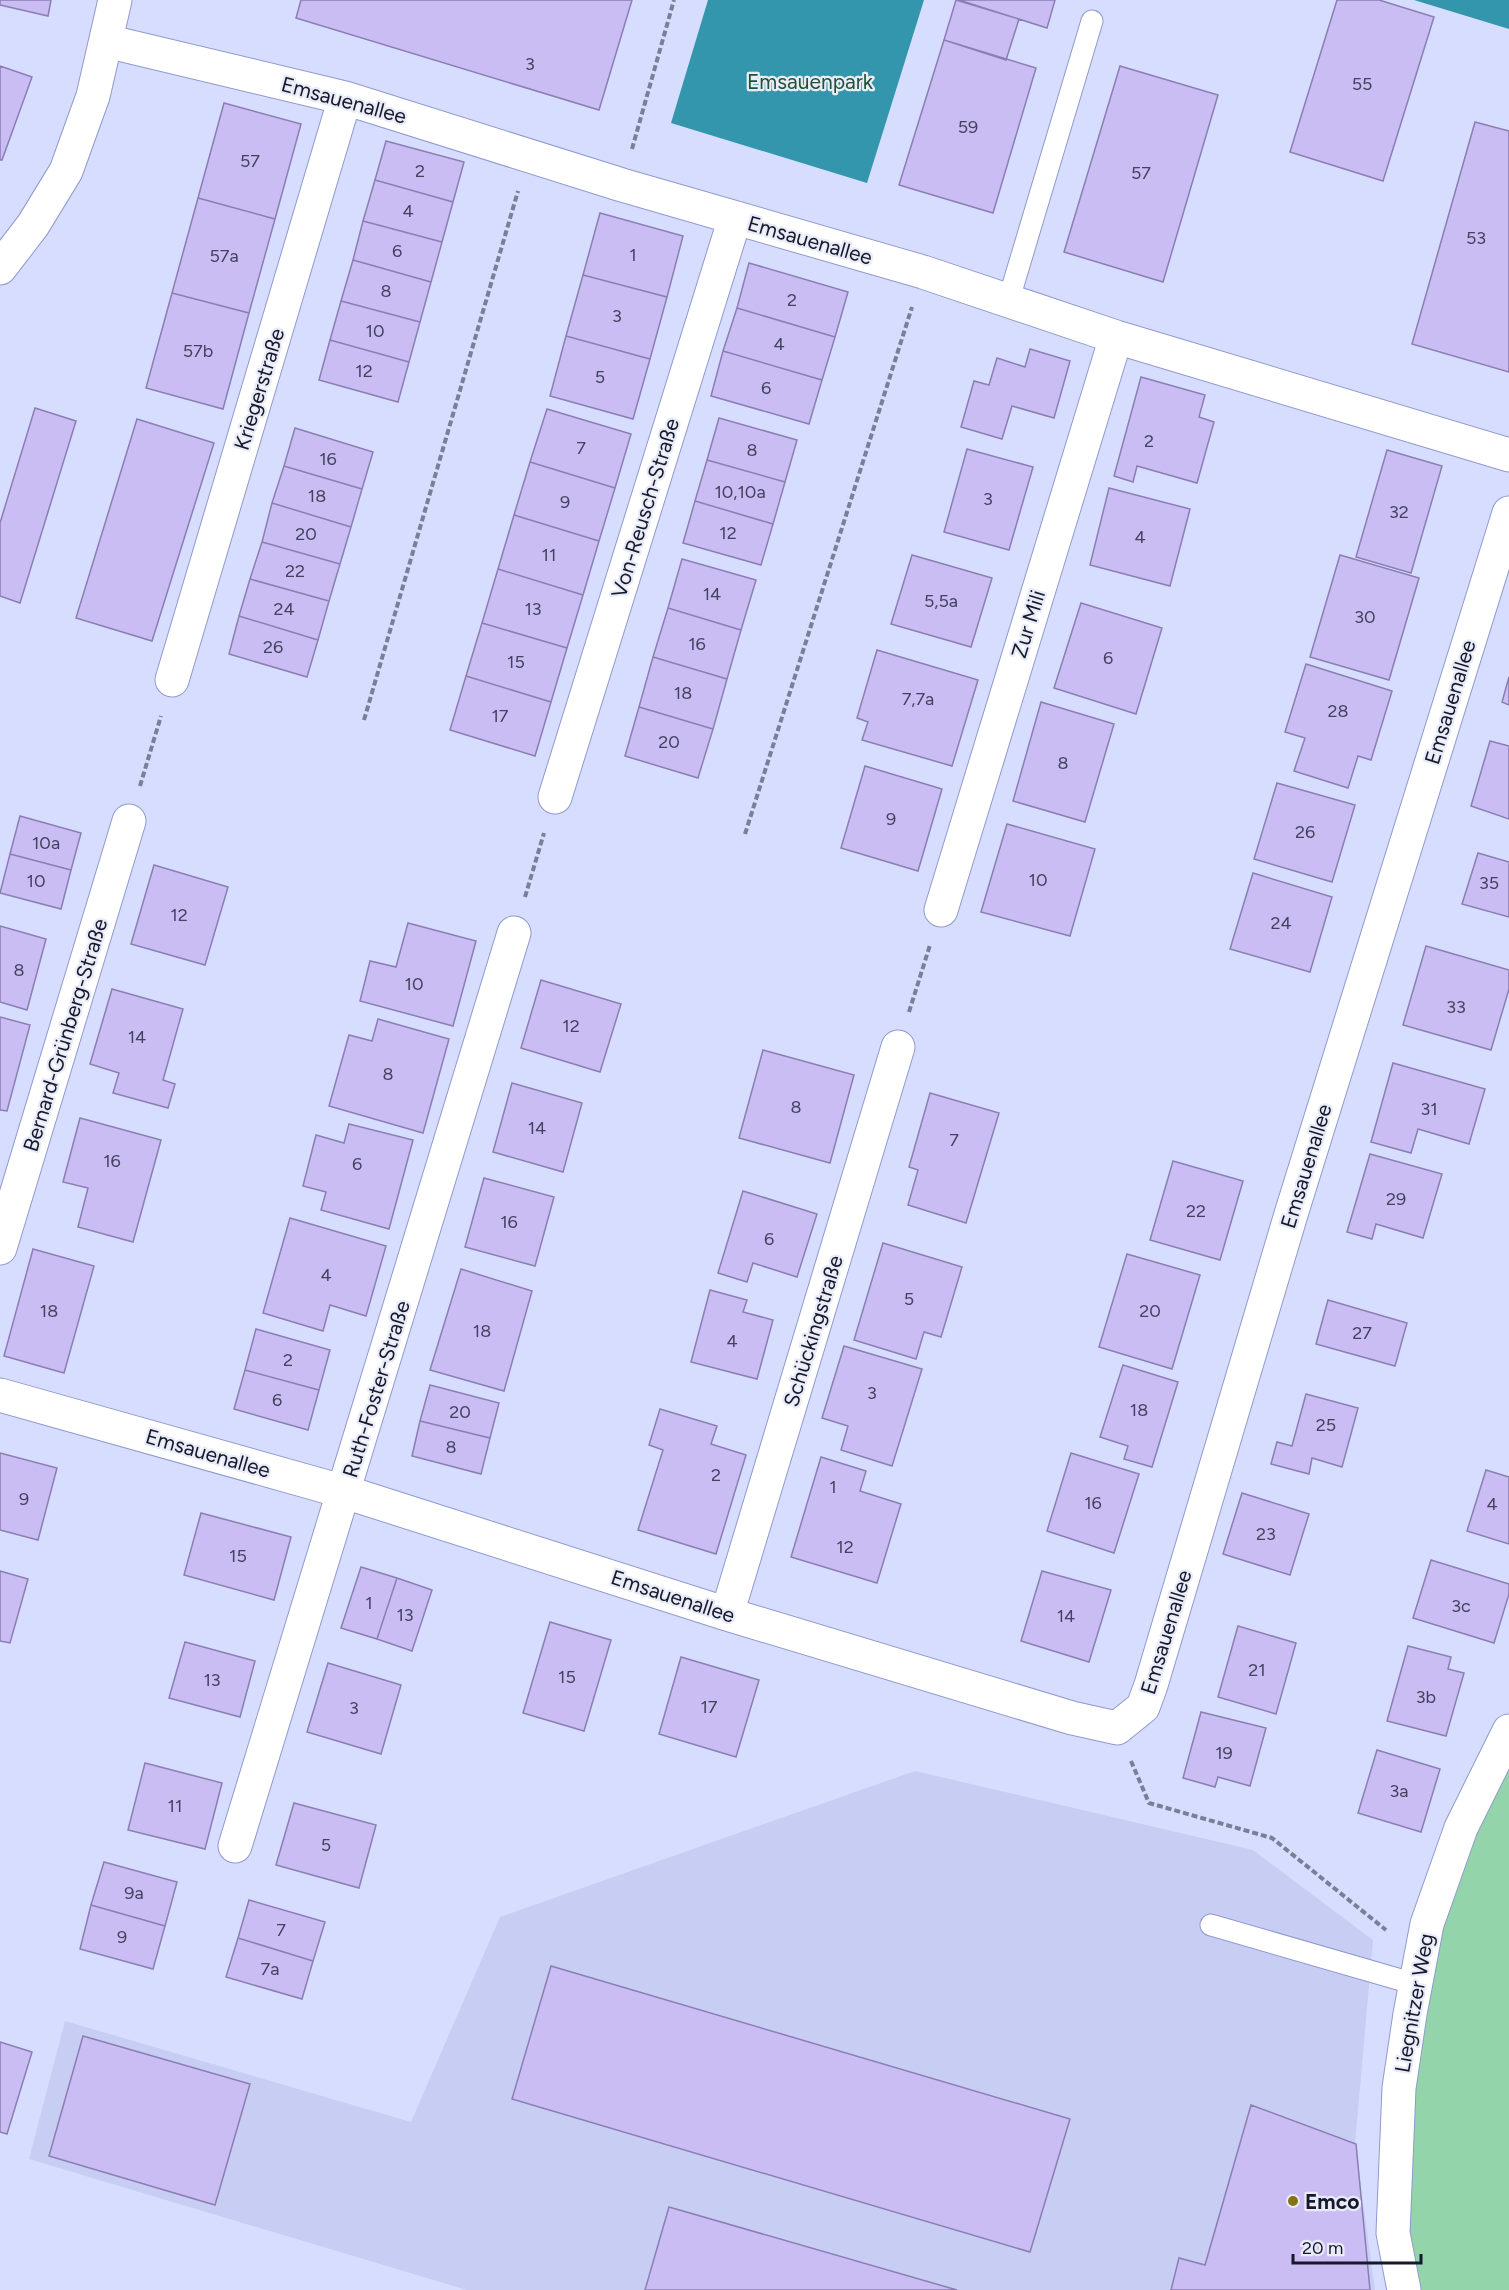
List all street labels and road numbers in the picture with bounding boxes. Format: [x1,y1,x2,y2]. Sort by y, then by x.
street label: Emsauenallee [279,71,409,129]
street label: Emsauenallee [745,210,875,270]
street label: Kriegerstraße [229,325,289,453]
street label: Von-Reusch-Straße [606,415,684,601]
street label: Zur Mili [1006,587,1050,661]
street label: Emsauenallee [1419,637,1481,767]
street label: Bernard-Grünberg-Straße [18,915,112,1155]
street label: Emsauenallee [1275,1101,1337,1231]
street label: Schückingstraße [778,1252,848,1410]
street label: Ruth-Foster-Straße [337,1298,415,1480]
street label: Emsauenallee [143,1423,273,1483]
street label: Emsauenallee [608,1564,738,1628]
street label: Emsauenallee [1135,1567,1197,1697]
street label: Liegnitzer Weg [1389,1931,1439,2075]

